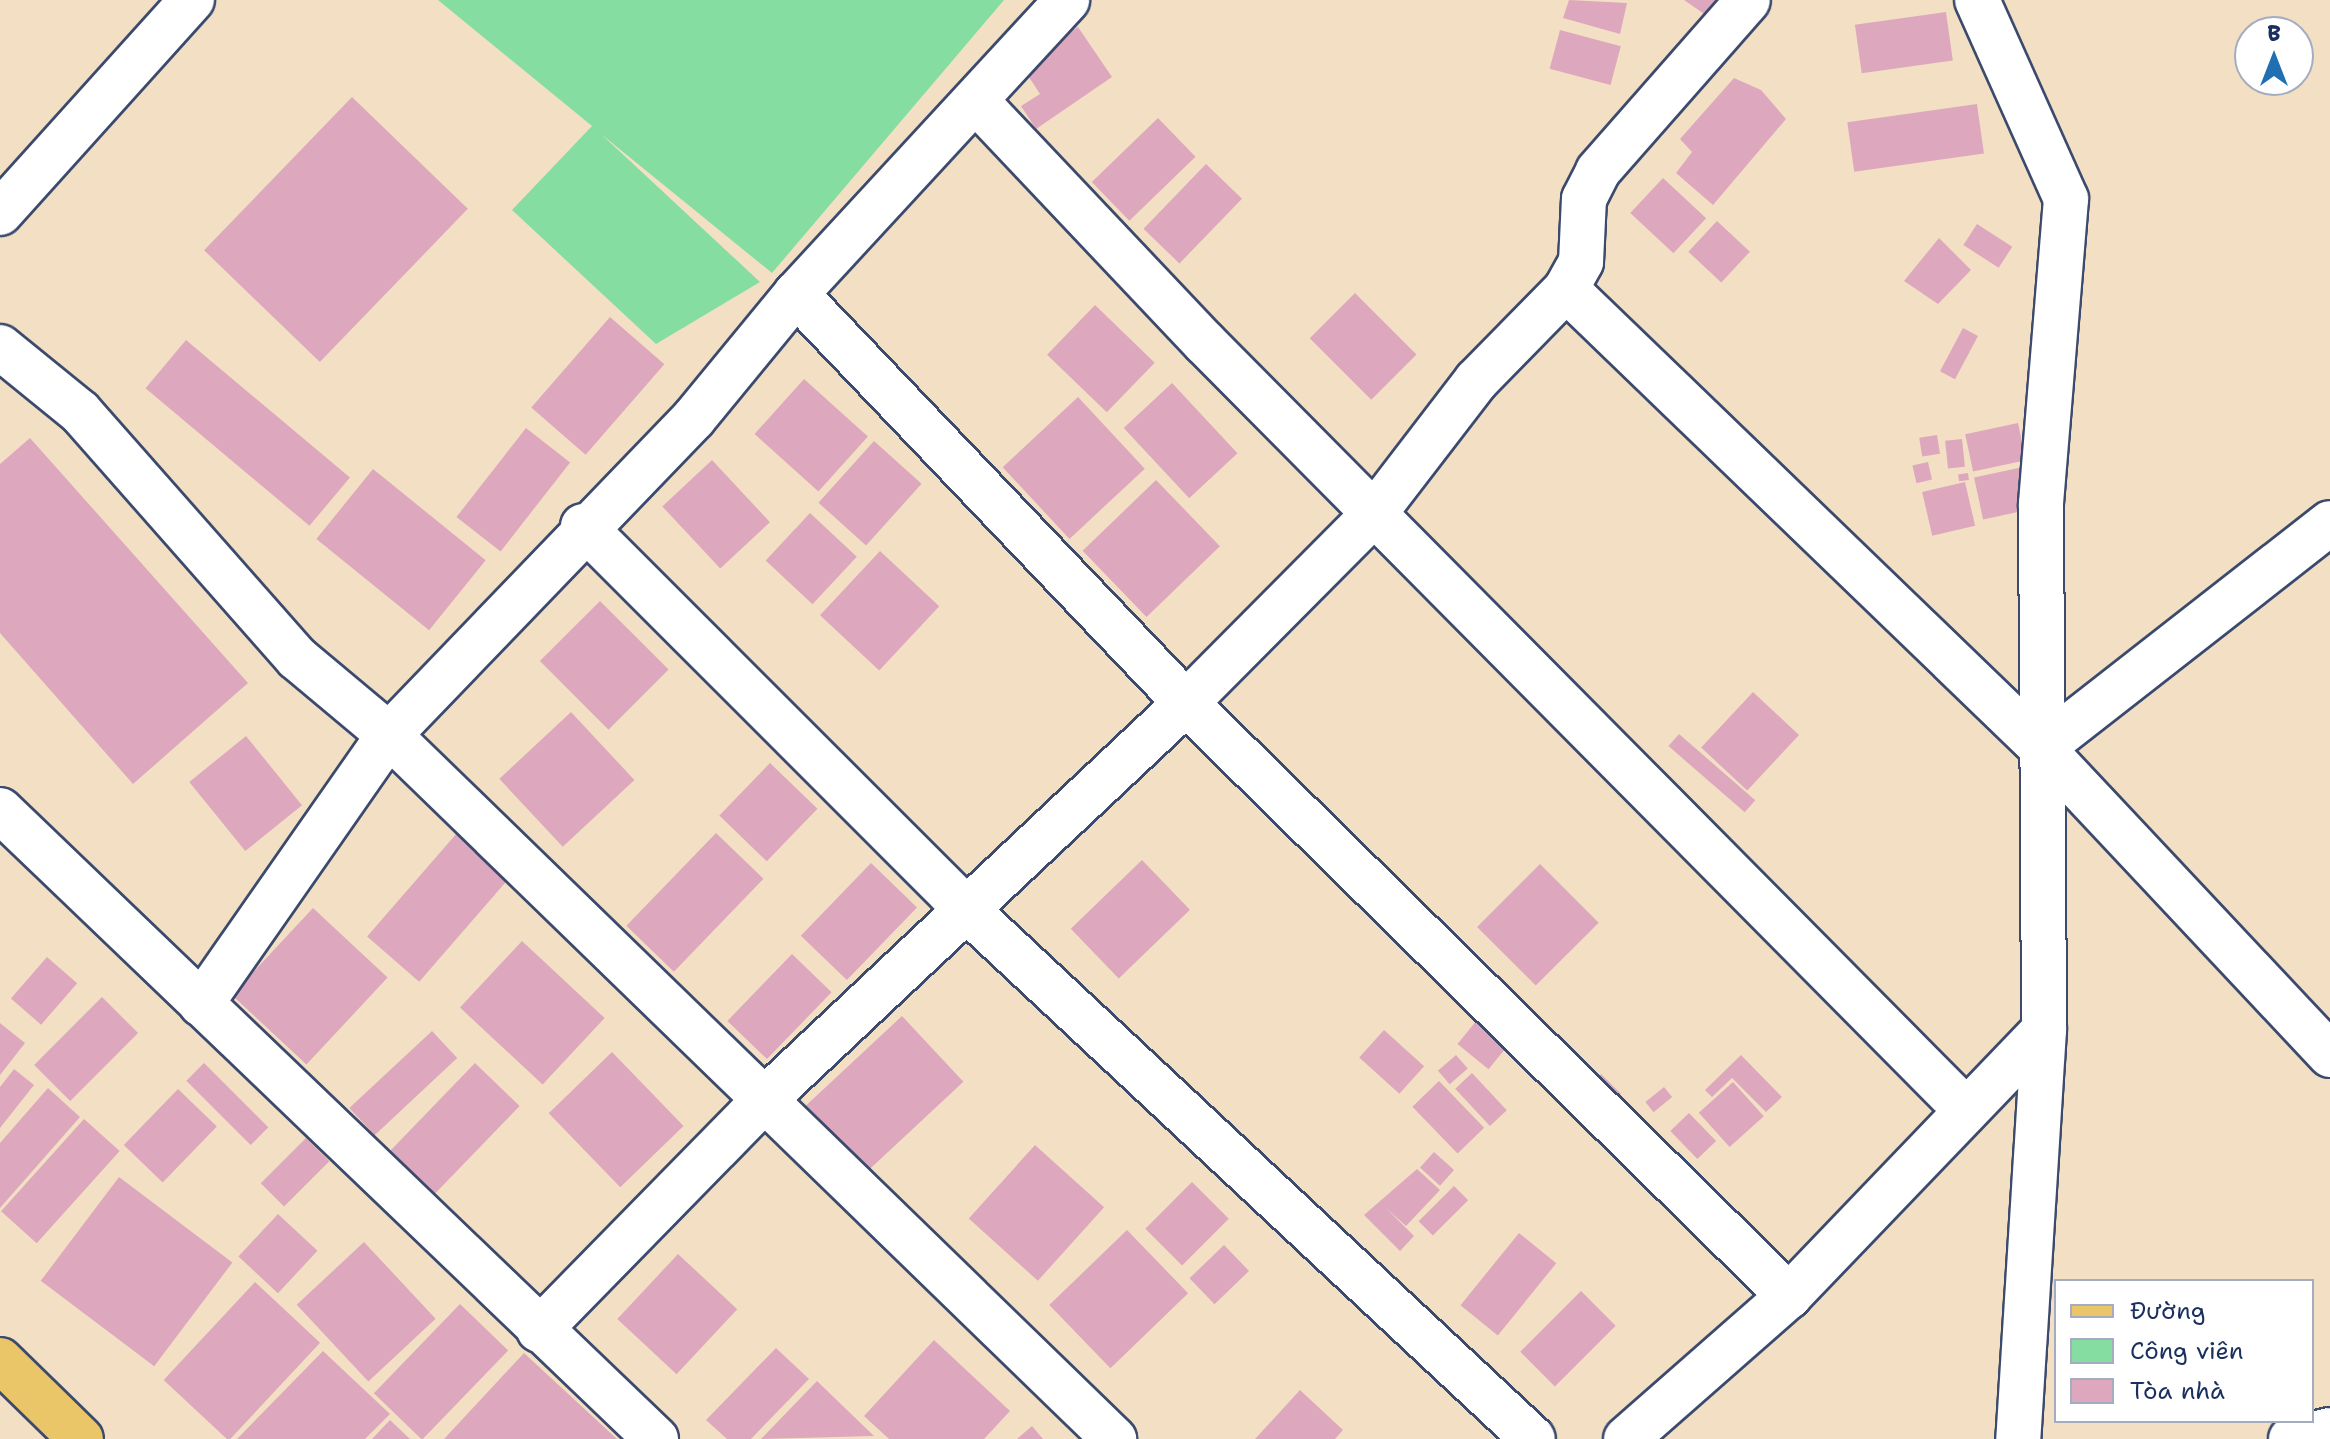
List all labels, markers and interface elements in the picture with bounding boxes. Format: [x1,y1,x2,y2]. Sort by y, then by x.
north arrow [2234,16,2314,96]
text: B [2267,19,2281,48]
legend [2054,1279,2314,1423]
text: Đường [2130,1295,2205,1327]
text: Công viên [2130,1335,2243,1367]
text: Tòa nhà [2130,1375,2225,1407]

